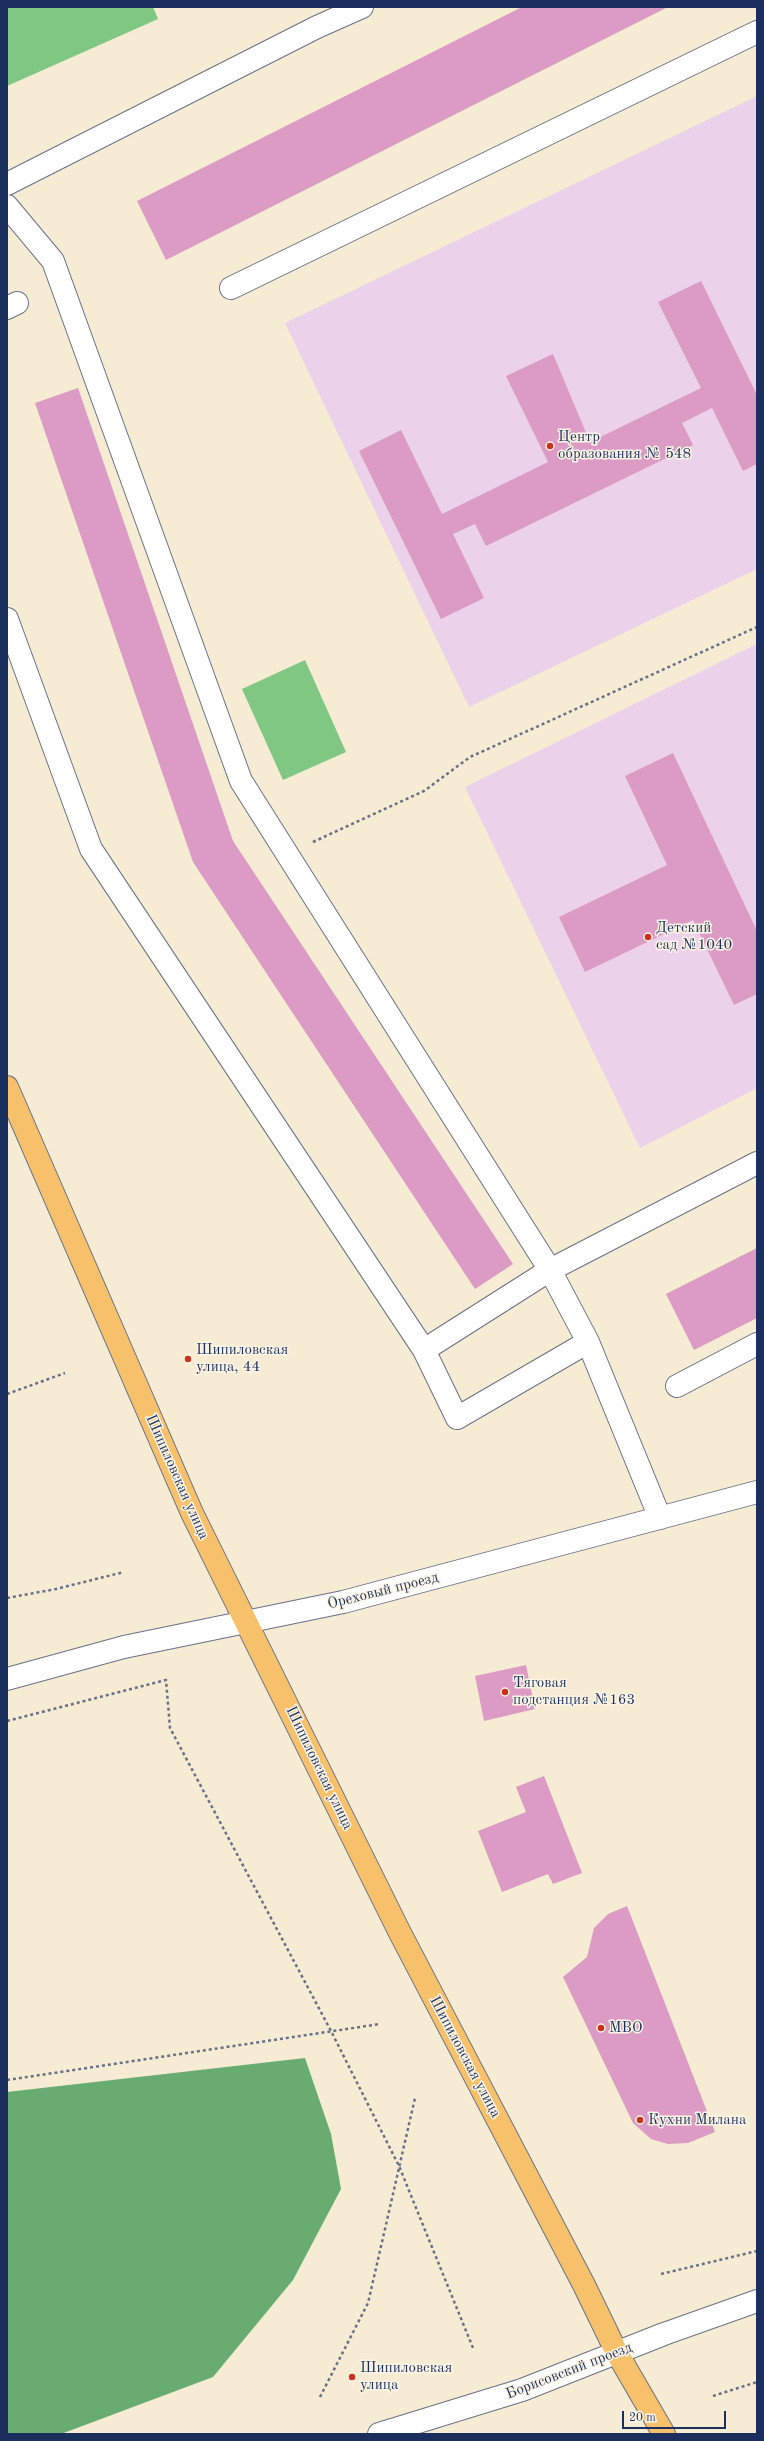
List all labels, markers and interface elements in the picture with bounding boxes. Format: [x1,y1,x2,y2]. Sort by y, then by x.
place label: Центр образования № 548 [558,428,691,463]
marker: Центр образования № 548 [545,441,555,451]
place label: Детский сад №1040 [656,919,732,954]
marker: Детский сад №1040 [643,932,653,942]
place label: Шипиловская улица, 44 [196,1341,288,1376]
marker: Шипиловская улица, 44 [183,1354,193,1364]
street label: Шипиловская улица [141,1412,213,1542]
street label: Ореховый проезд [326,1569,440,1613]
place label: Тяговая подстанция №163 [513,1674,635,1709]
marker: Тяговая подстанция №163 [500,1687,510,1697]
street label: Шипиловская улица [281,1703,357,1833]
street label: Шипиловская улица [425,1993,505,2121]
place label: МВО [609,2019,642,2037]
marker: МВО [596,2023,606,2033]
place label: Кухни Милана [648,2111,746,2129]
marker: Кухни Милана [635,2115,645,2125]
street label: Борисовский проезд [503,2339,635,2403]
place label: Шипиловская улица [360,2359,452,2394]
marker: Шипиловская улица [347,2372,357,2382]
scale bar [624,2403,728,2429]
text: 20 m [629,2412,656,2424]

